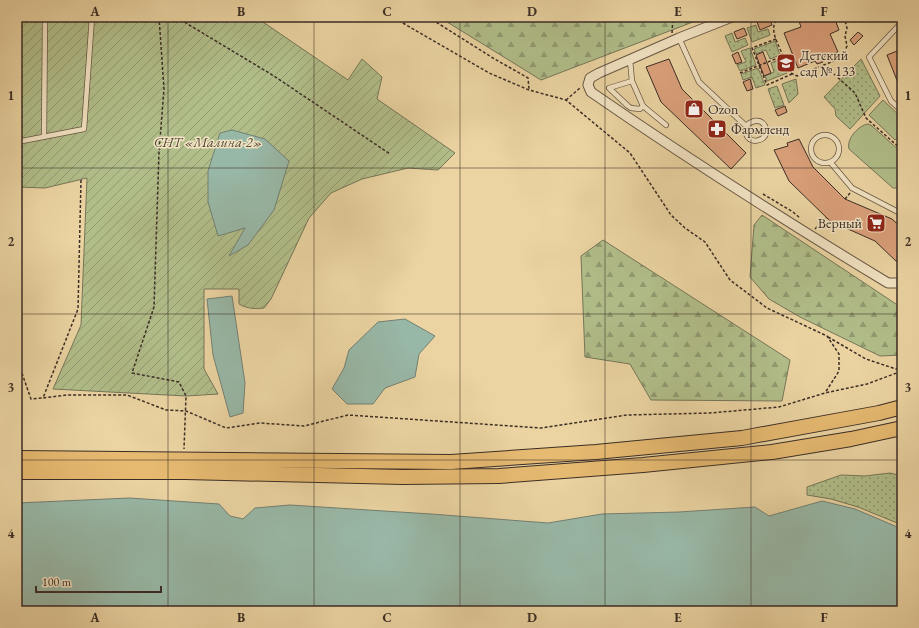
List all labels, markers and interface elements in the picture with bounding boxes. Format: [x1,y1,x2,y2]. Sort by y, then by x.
text: A [89,3,100,20]
text: B [237,3,245,20]
text: C [382,3,392,20]
text: D [527,3,537,20]
text: E [674,3,682,20]
text: F [820,3,828,20]
place label: Детский сад № 133 [800,46,856,80]
school or university icon: Детский сад № 133 [775,52,797,74]
text: 1 [8,87,15,104]
text: 1 [905,87,912,104]
shop icon: Ozon [683,98,705,120]
place label: Ozon [708,100,739,118]
pharmacy icon: Фармленд [706,118,728,140]
place label: Фармленд [731,120,790,138]
park label: СНТ «Малина-2» [154,133,262,151]
supermarket icon: Верный [865,212,887,234]
place label: Верный [818,214,863,232]
text: 2 [8,233,15,250]
text: 2 [905,233,912,250]
text: 3 [8,379,15,396]
text: 3 [905,379,912,396]
text: 4 [8,525,15,542]
text: 4 [905,525,912,542]
scale bar [36,568,161,594]
text: 100 m [42,574,72,590]
text: A [89,609,100,626]
text: B [237,609,245,626]
text: C [382,609,392,626]
text: D [527,609,537,626]
text: E [674,609,682,626]
text: F [820,609,828,626]

